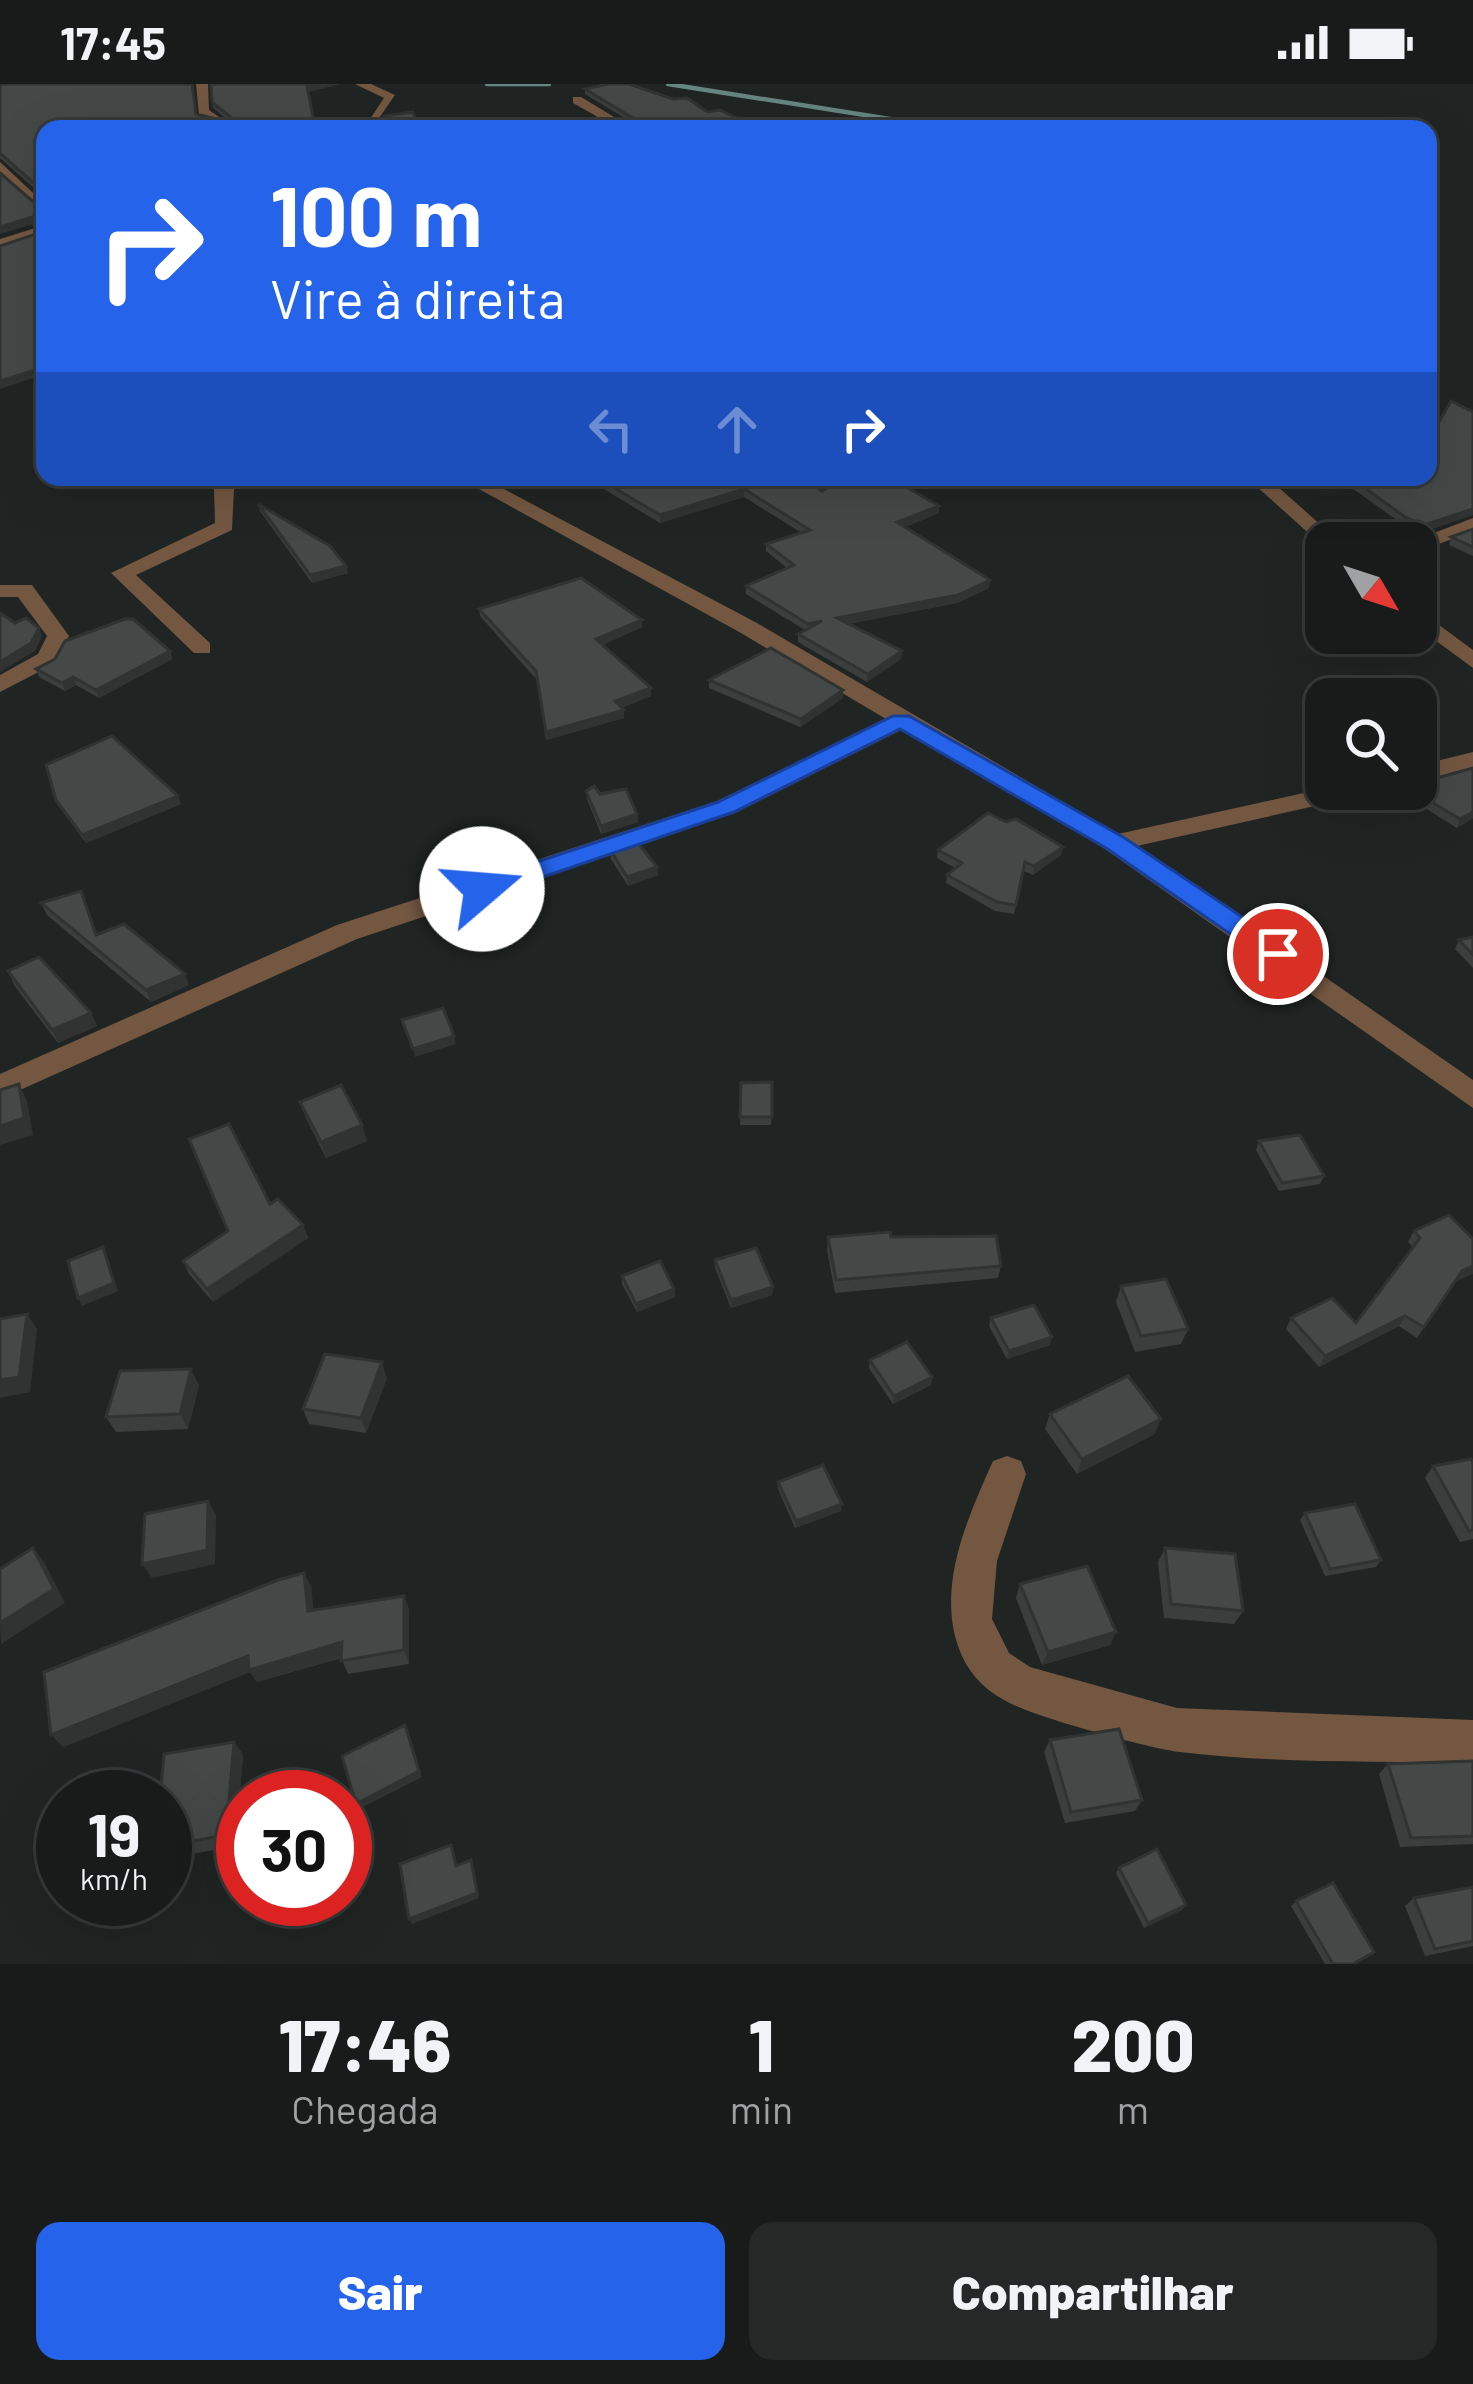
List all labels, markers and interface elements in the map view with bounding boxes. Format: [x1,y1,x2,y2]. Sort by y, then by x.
text: 17:45 [60,15,166,69]
text: 100 m [270,163,482,264]
icon: right [72,168,228,324]
text: Vire à direita [270,265,565,330]
icon: left [578,396,644,462]
icon: ahead [704,396,770,462]
icon: right [830,396,896,462]
north arrow [1305,522,1437,654]
map controls [1305,522,1437,810]
button: search [1305,678,1437,810]
position arrow [419,826,545,952]
pin [1227,903,1329,1005]
icon: arrive [1245,921,1311,987]
speed limit sign: 30 [216,1770,372,1926]
text: 19 [87,1797,141,1869]
text: km/h [80,1860,148,1896]
text: 17:46 [278,2000,451,2086]
text: 1 [749,2000,774,2086]
text: 200 [1071,2000,1195,2086]
text: Chegada [291,2085,438,2132]
text: min [730,2085,793,2132]
text: m [1117,2085,1149,2132]
button: Sair [36,2222,725,2360]
button: Compartilhar [749,2222,1437,2360]

